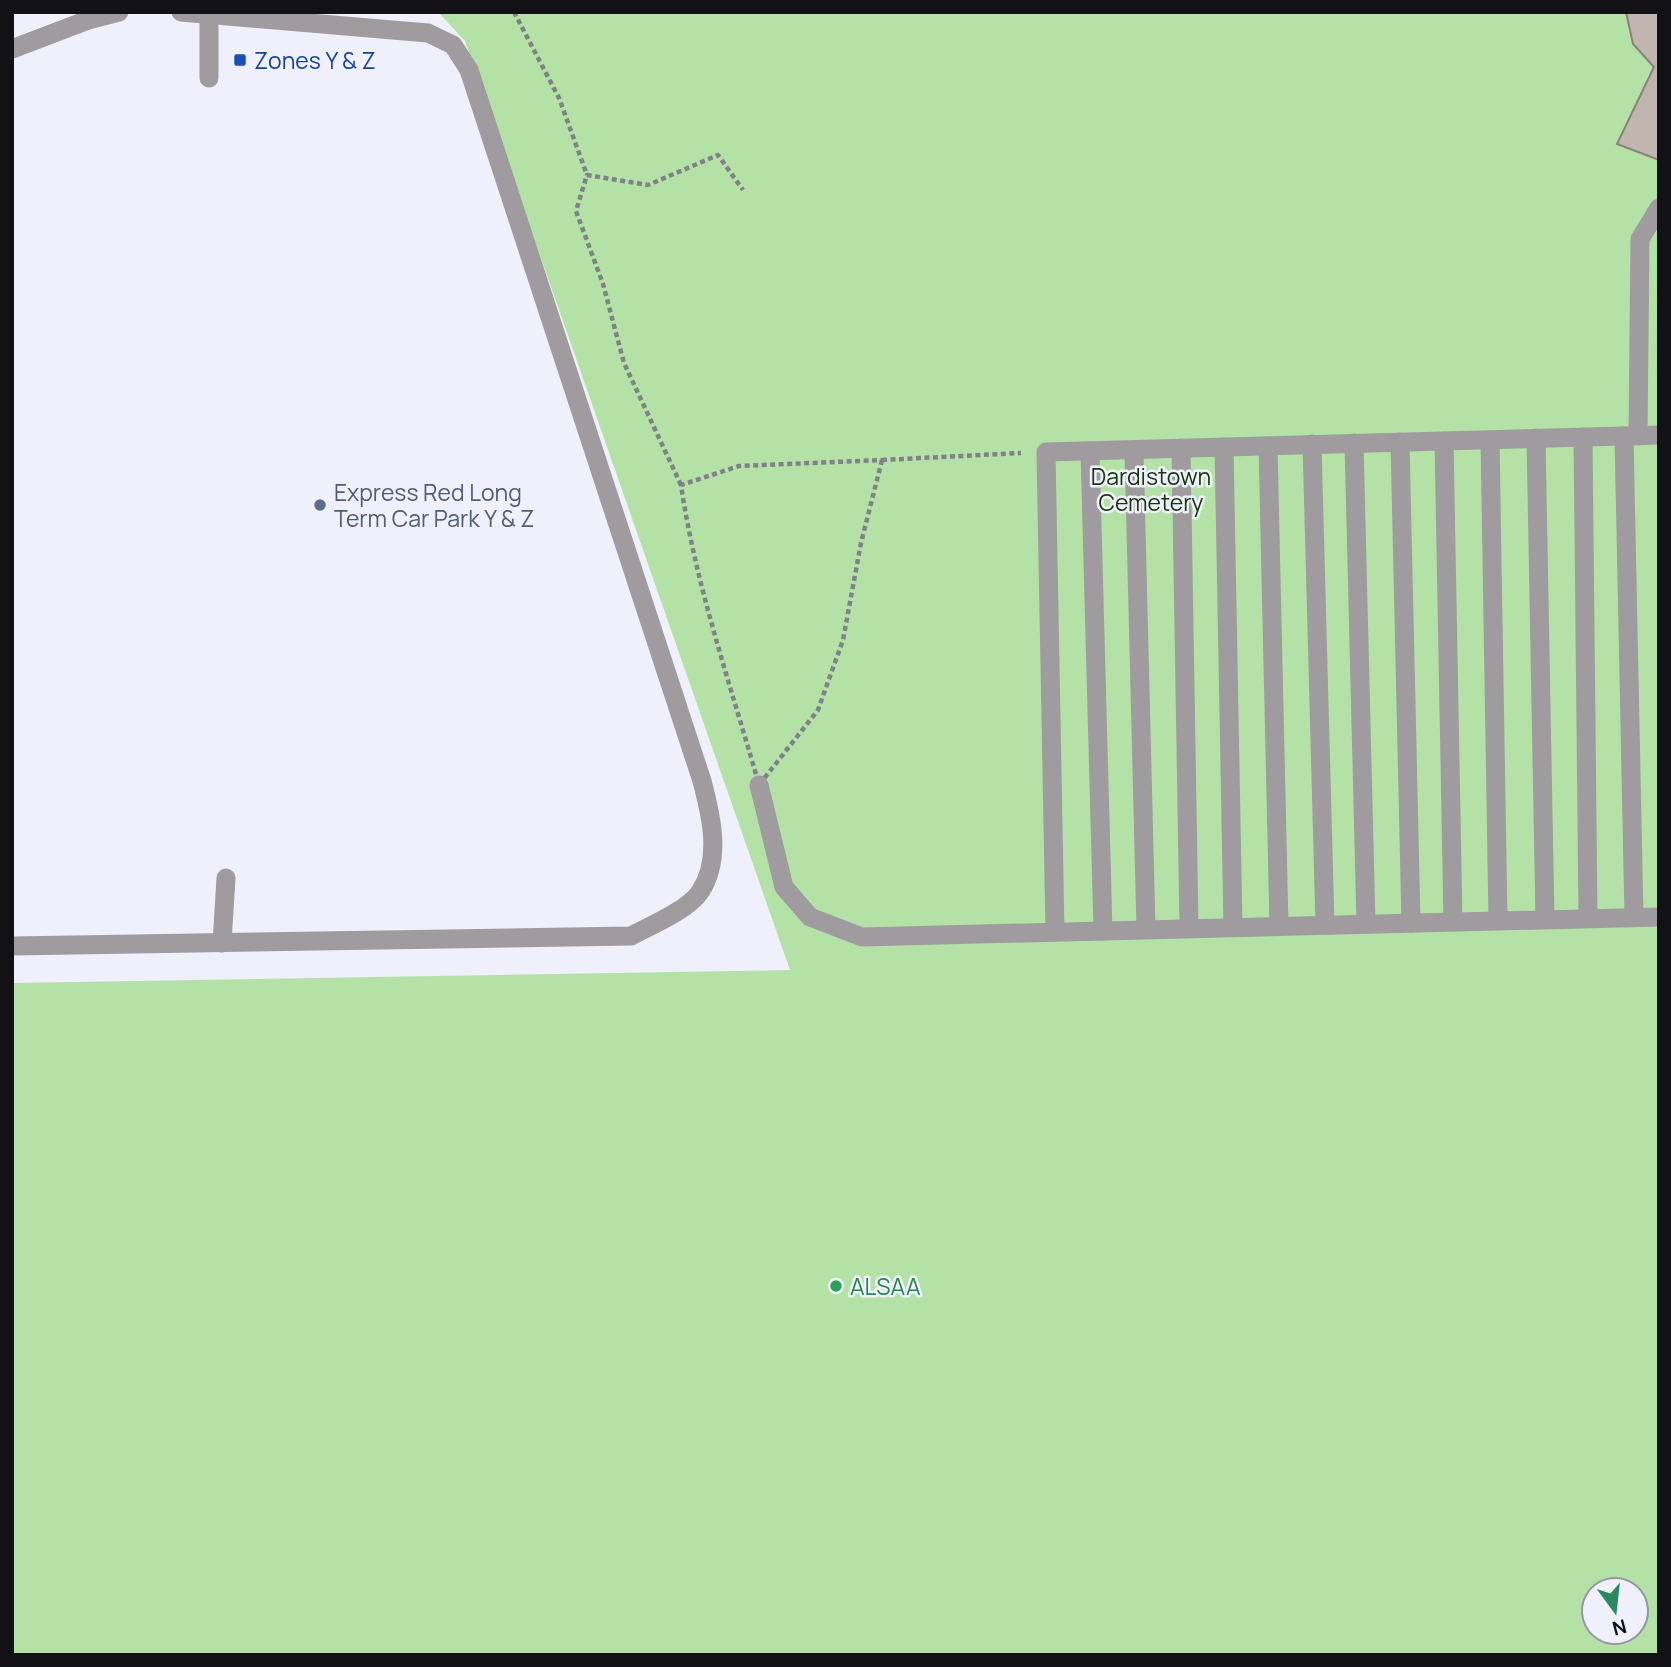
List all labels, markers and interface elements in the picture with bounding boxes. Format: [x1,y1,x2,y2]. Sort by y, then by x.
place label: Zones Y & Z [254,44,376,76]
marker: Zones Y & Z [232,52,248,68]
park label: Dardistown Cemetery [1091,460,1211,518]
place label: Express Red Long Term Car Park Y & Z [334,476,534,534]
marker: Express Red Long Term Car Park Y & Z [312,497,328,513]
place label: ALSAA [850,1270,921,1302]
marker: ALSAA [828,1278,844,1294]
north arrow [1580,1576,1650,1646]
text: N [1609,1613,1629,1642]

